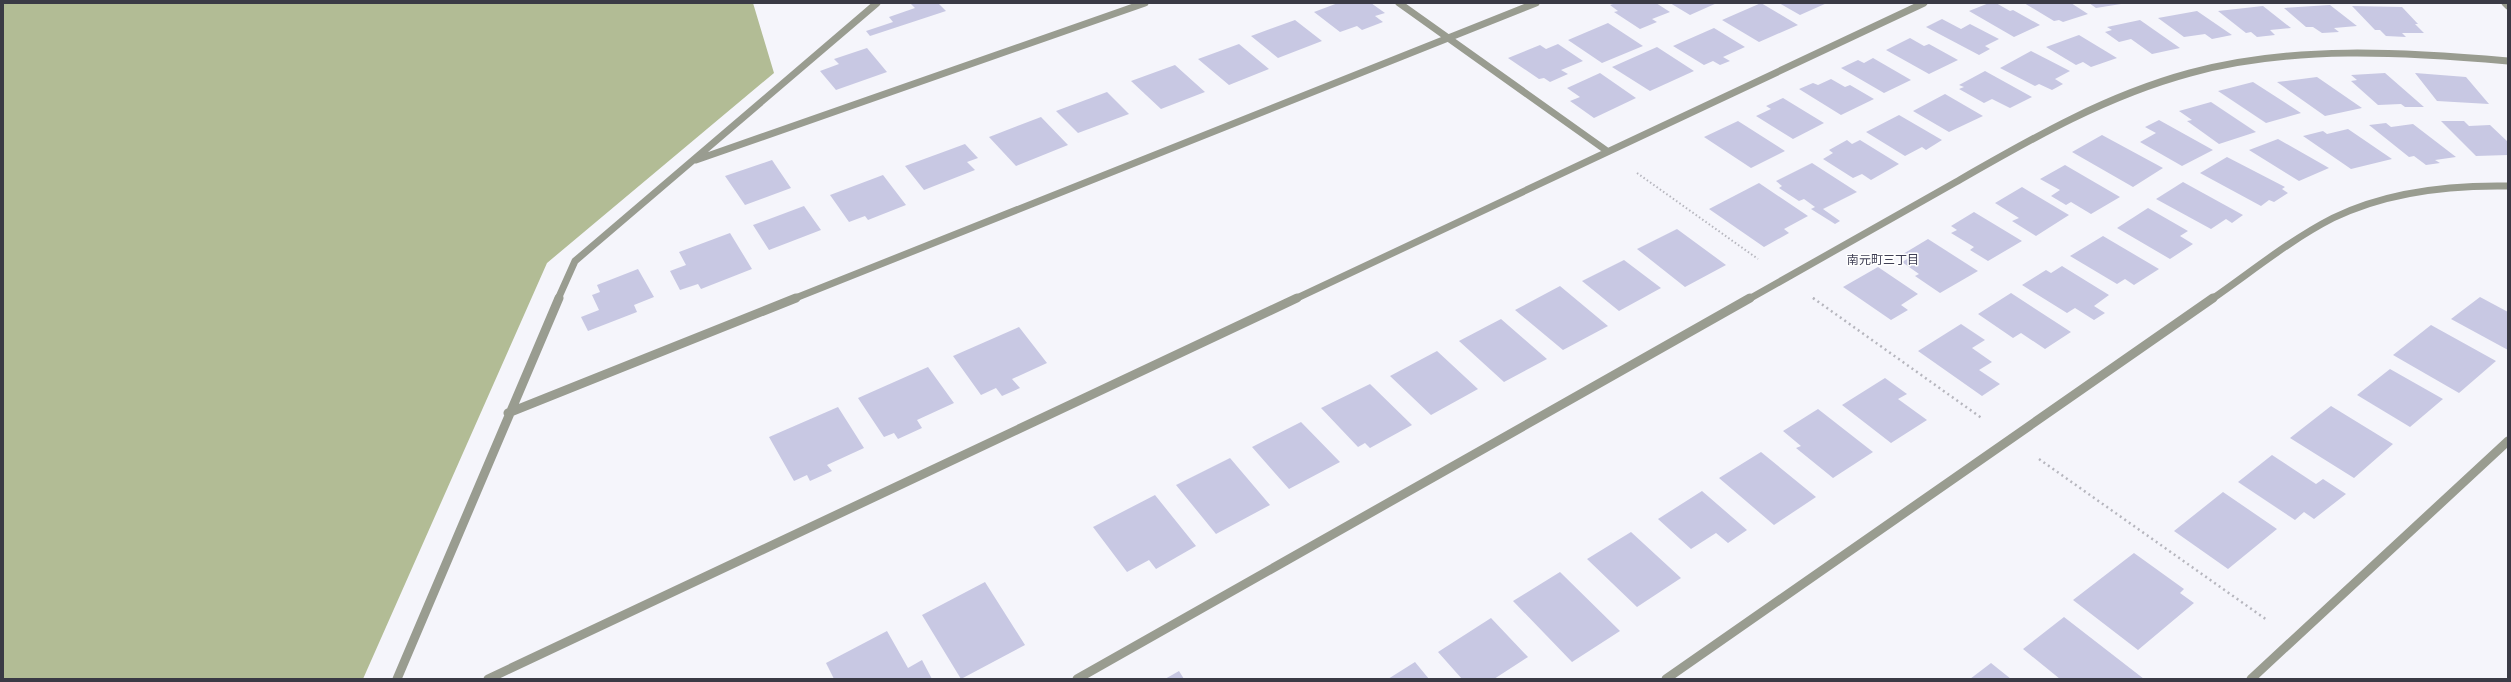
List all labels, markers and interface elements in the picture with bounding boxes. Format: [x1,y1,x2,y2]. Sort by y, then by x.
district label: 南元町三丁目 [1847,252,1919,269]

